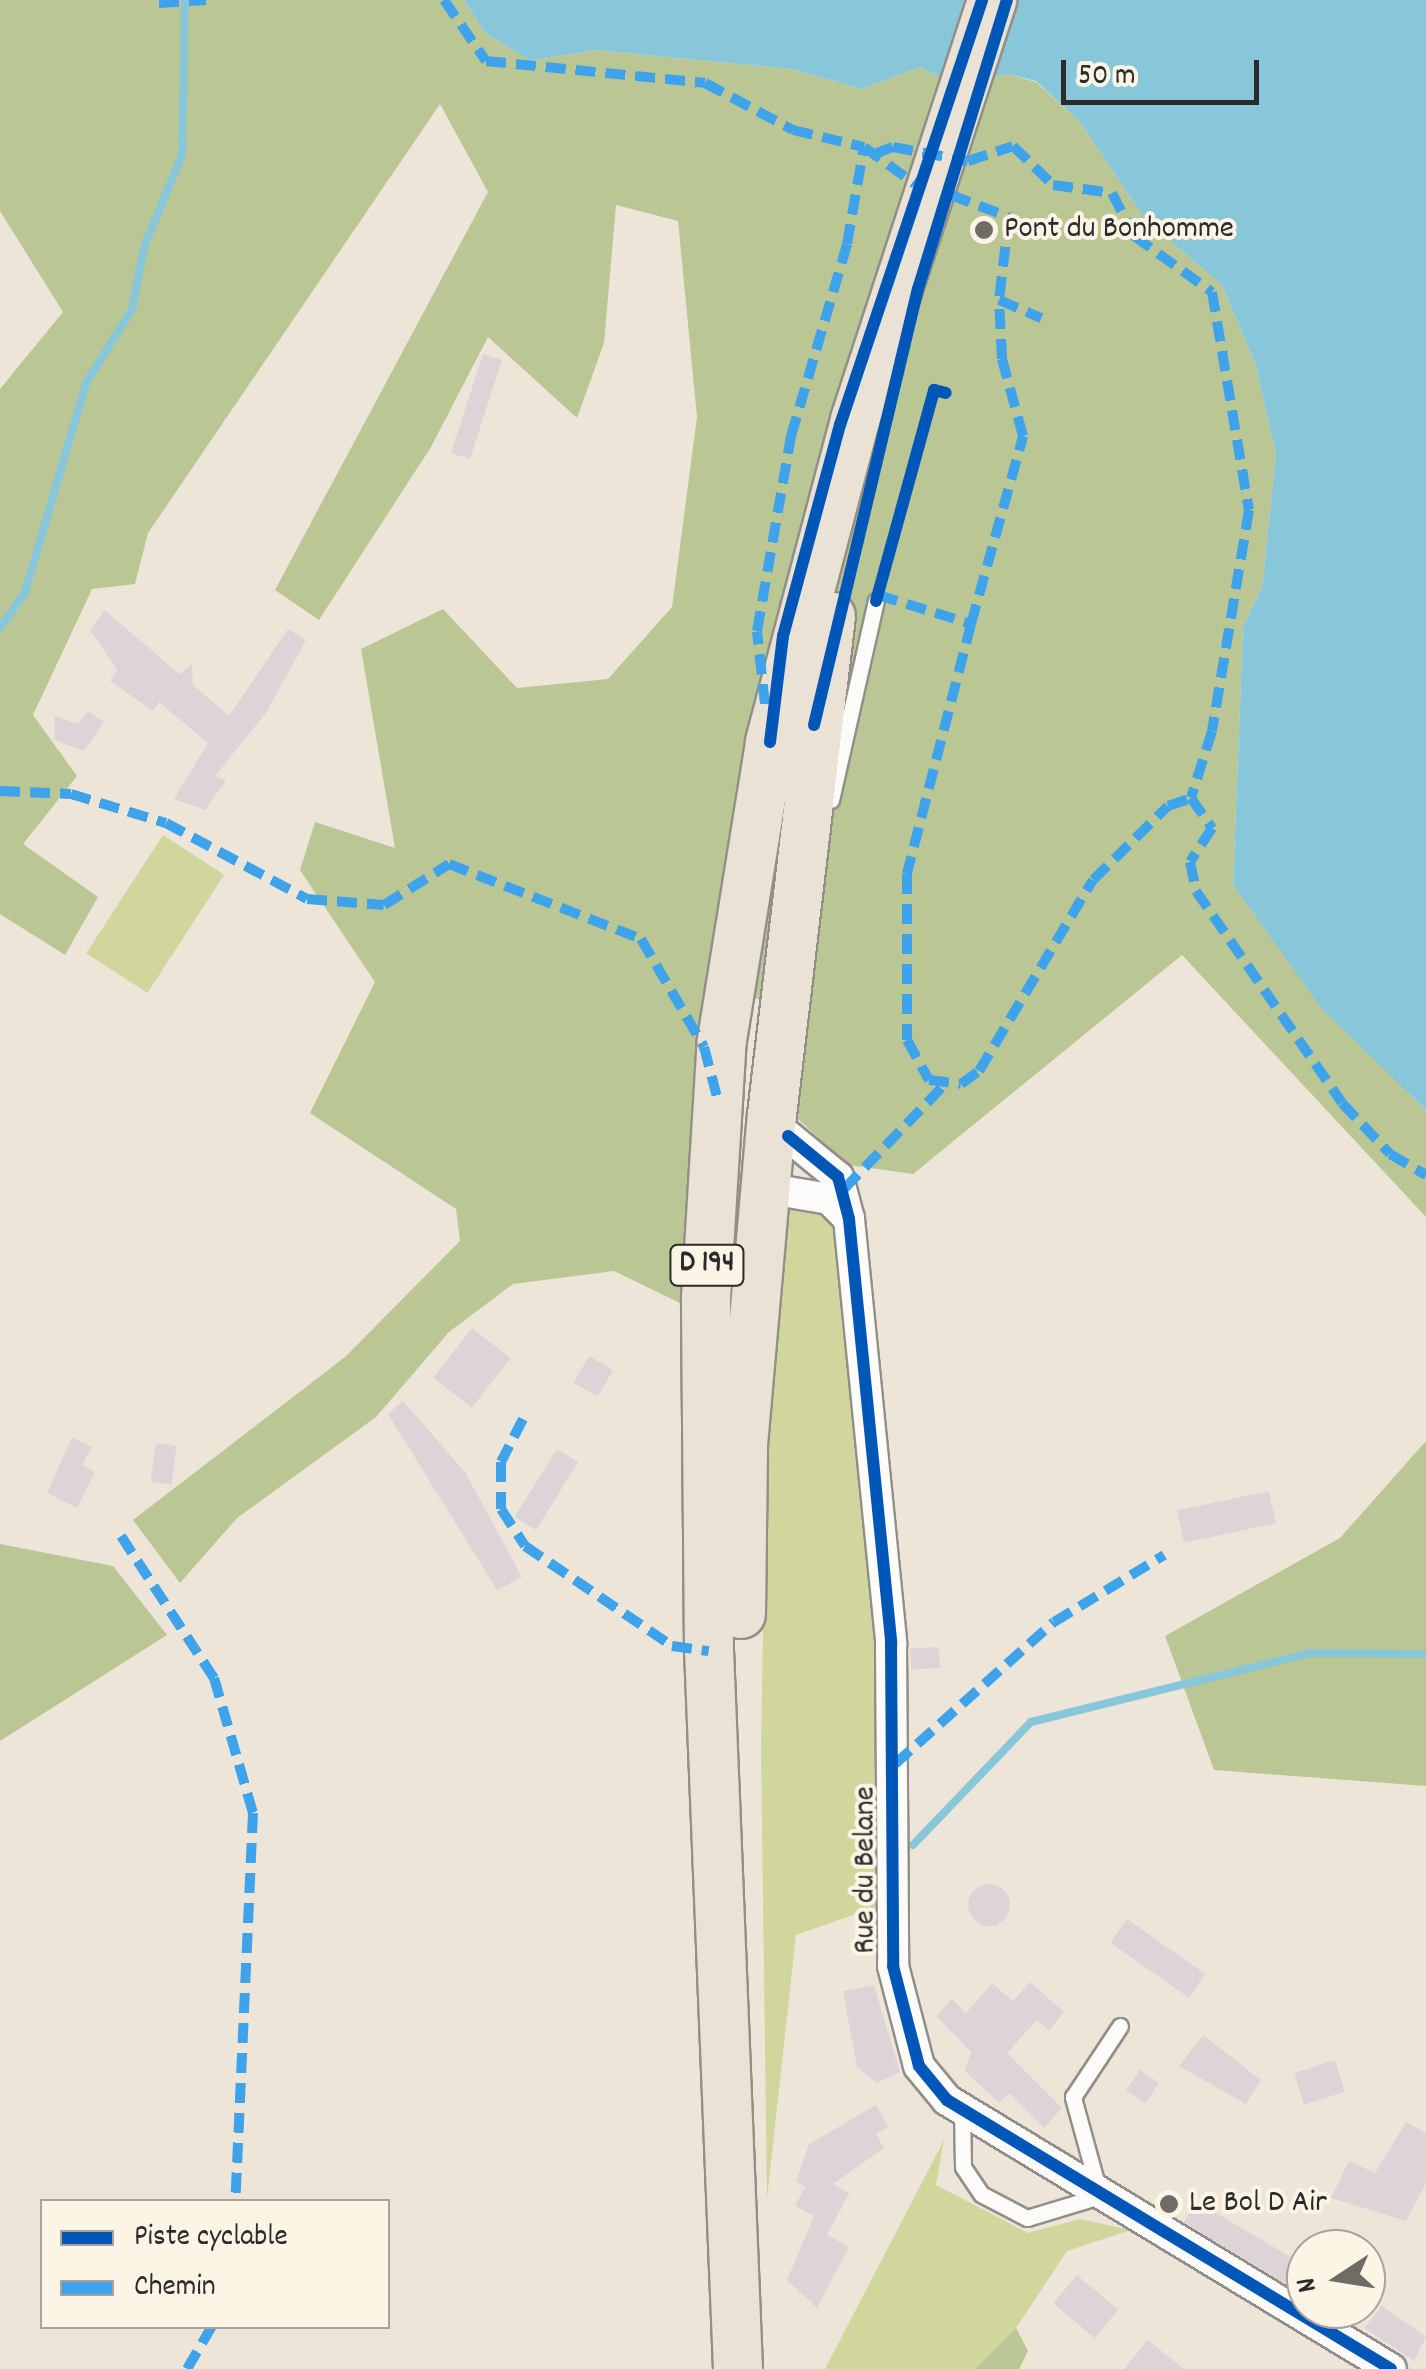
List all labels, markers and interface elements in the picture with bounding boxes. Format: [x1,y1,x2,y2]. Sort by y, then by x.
scale bar [1066,40,1264,102]
text: 50 m [1078,56,1136,99]
place label: Pont du Bonhomme [1004,211,1234,249]
marker: Pont du Bonhomme [973,219,995,241]
road number: D 194 [667,1240,747,1290]
street label: Rue du Belane [848,1786,886,1954]
place label: Le Bol D Air [1189,2185,1327,2223]
marker: Le Bol D Air [1158,2193,1180,2215]
legend [40,2199,390,2329]
text: Piste cyclable [134,2217,288,2260]
north arrow [1286,2229,1386,2329]
text: Chemin [134,2267,216,2310]
text: N [1288,2274,1330,2296]

